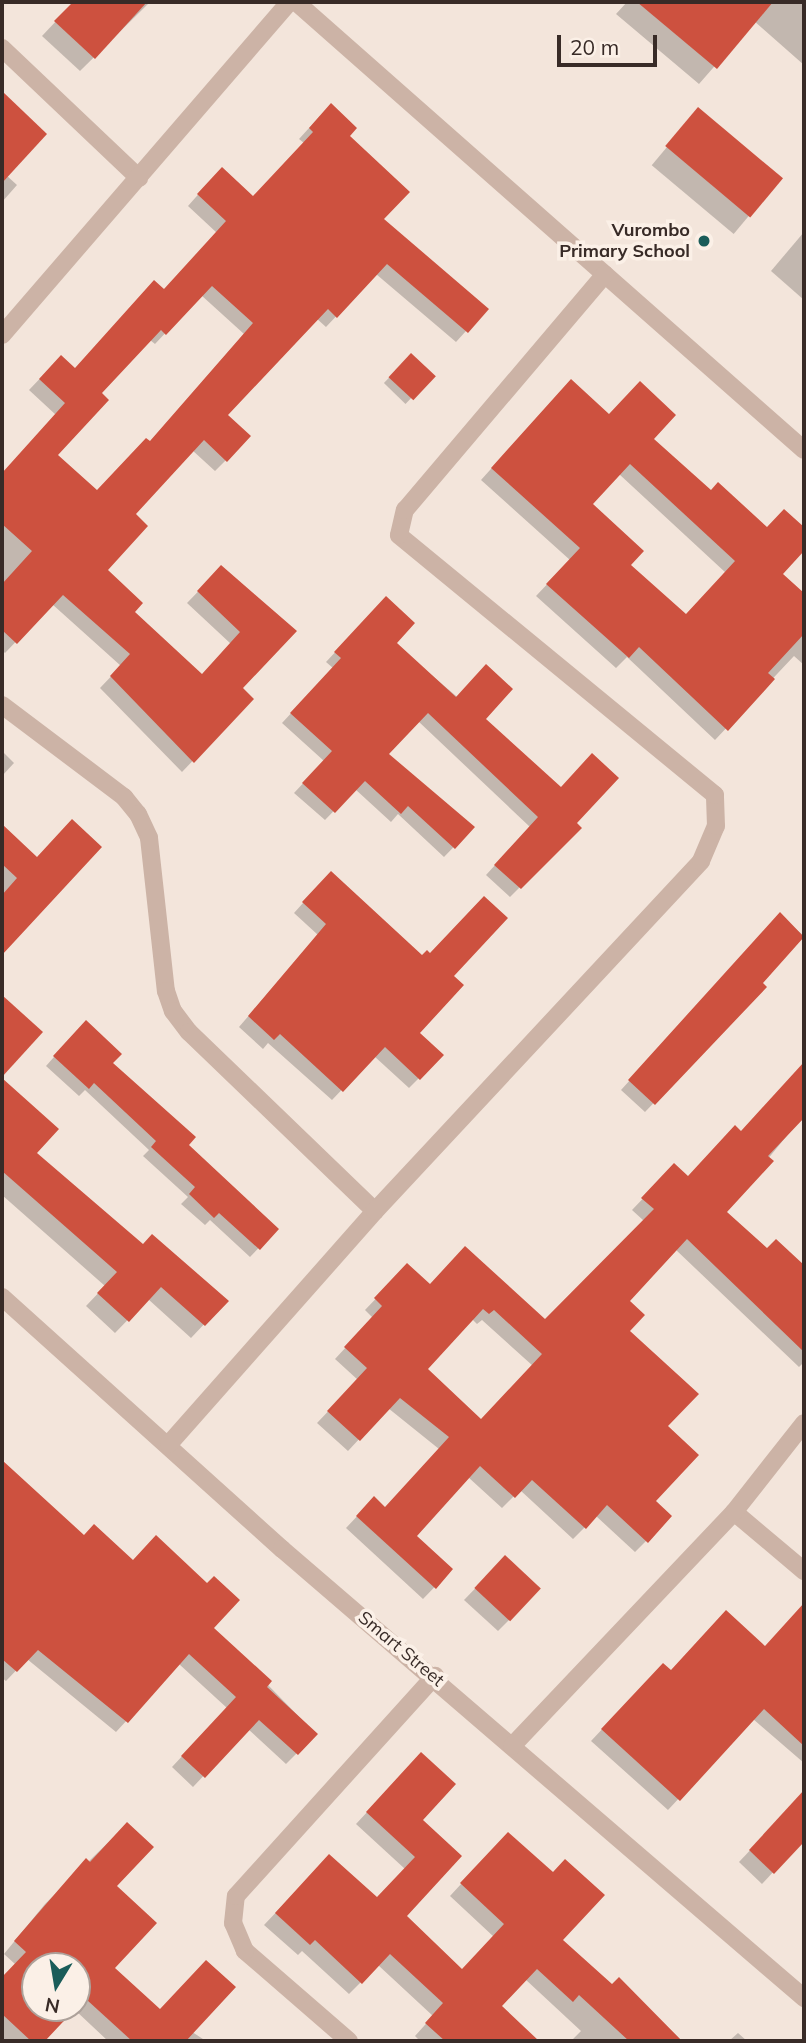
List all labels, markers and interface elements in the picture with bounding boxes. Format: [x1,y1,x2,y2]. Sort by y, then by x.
scale bar [561,21,661,65]
text: 20 m [570,34,619,60]
place label: Vurombo Primary School [559,220,690,262]
marker: Vurombo Primary School [696,233,712,249]
street label: Smart Street [354,1607,448,1691]
north arrow [21,1952,91,2022]
text: N [43,1993,62,2019]

